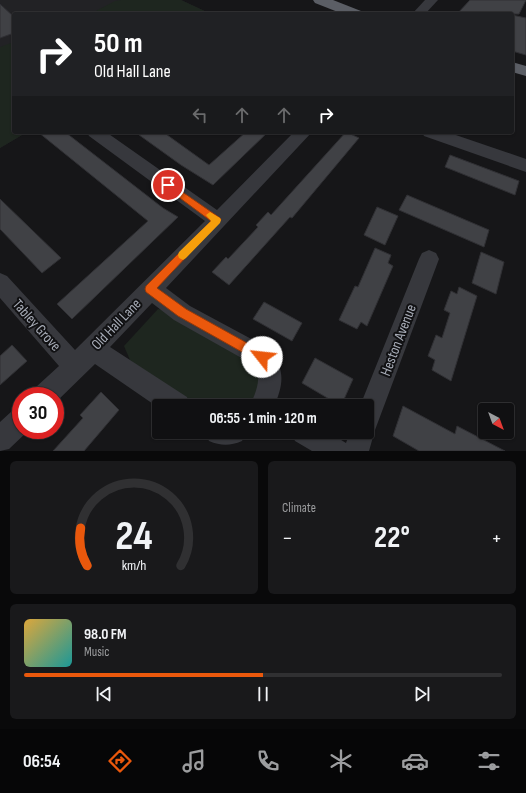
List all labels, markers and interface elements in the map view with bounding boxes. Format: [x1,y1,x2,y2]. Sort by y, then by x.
text: 50 m [94,27,143,60]
icon: right [28,28,80,80]
text: Old Hall Lane [94,61,171,82]
icon: left [189,104,211,126]
icon: ahead [231,104,253,126]
icon: ahead [273,104,295,126]
icon: right [315,104,337,126]
pin [151,168,185,202]
icon: arrive [157,174,179,196]
street label: Tabley Grove [8,295,65,355]
street label: Old Hall Lane [87,295,145,354]
street label: Heston Avenue [376,302,421,379]
position arrow [241,336,283,378]
speed limit sign: 30 [12,387,64,439]
north arrow [478,403,514,439]
map controls [478,403,514,439]
text: 06:55 · 1 min · 120 m [209,409,317,428]
text: Climate [282,500,316,516]
text: 24 [115,511,153,560]
text: 22° [374,520,410,556]
text: − [282,525,293,552]
text: + [491,525,502,552]
text: km/h [122,556,146,573]
text: 98.0 FM [84,625,126,644]
text: Music [84,644,109,660]
icon: previous [93,683,115,705]
icon: pause [252,683,274,705]
icon: next [411,683,433,705]
icon: directions [106,747,134,775]
icon: music [180,747,208,775]
icon: phone [254,747,282,775]
icon: climate [327,747,355,775]
icon: car [401,747,429,775]
icon: filters [475,747,503,775]
text: 06:54 [23,751,60,772]

